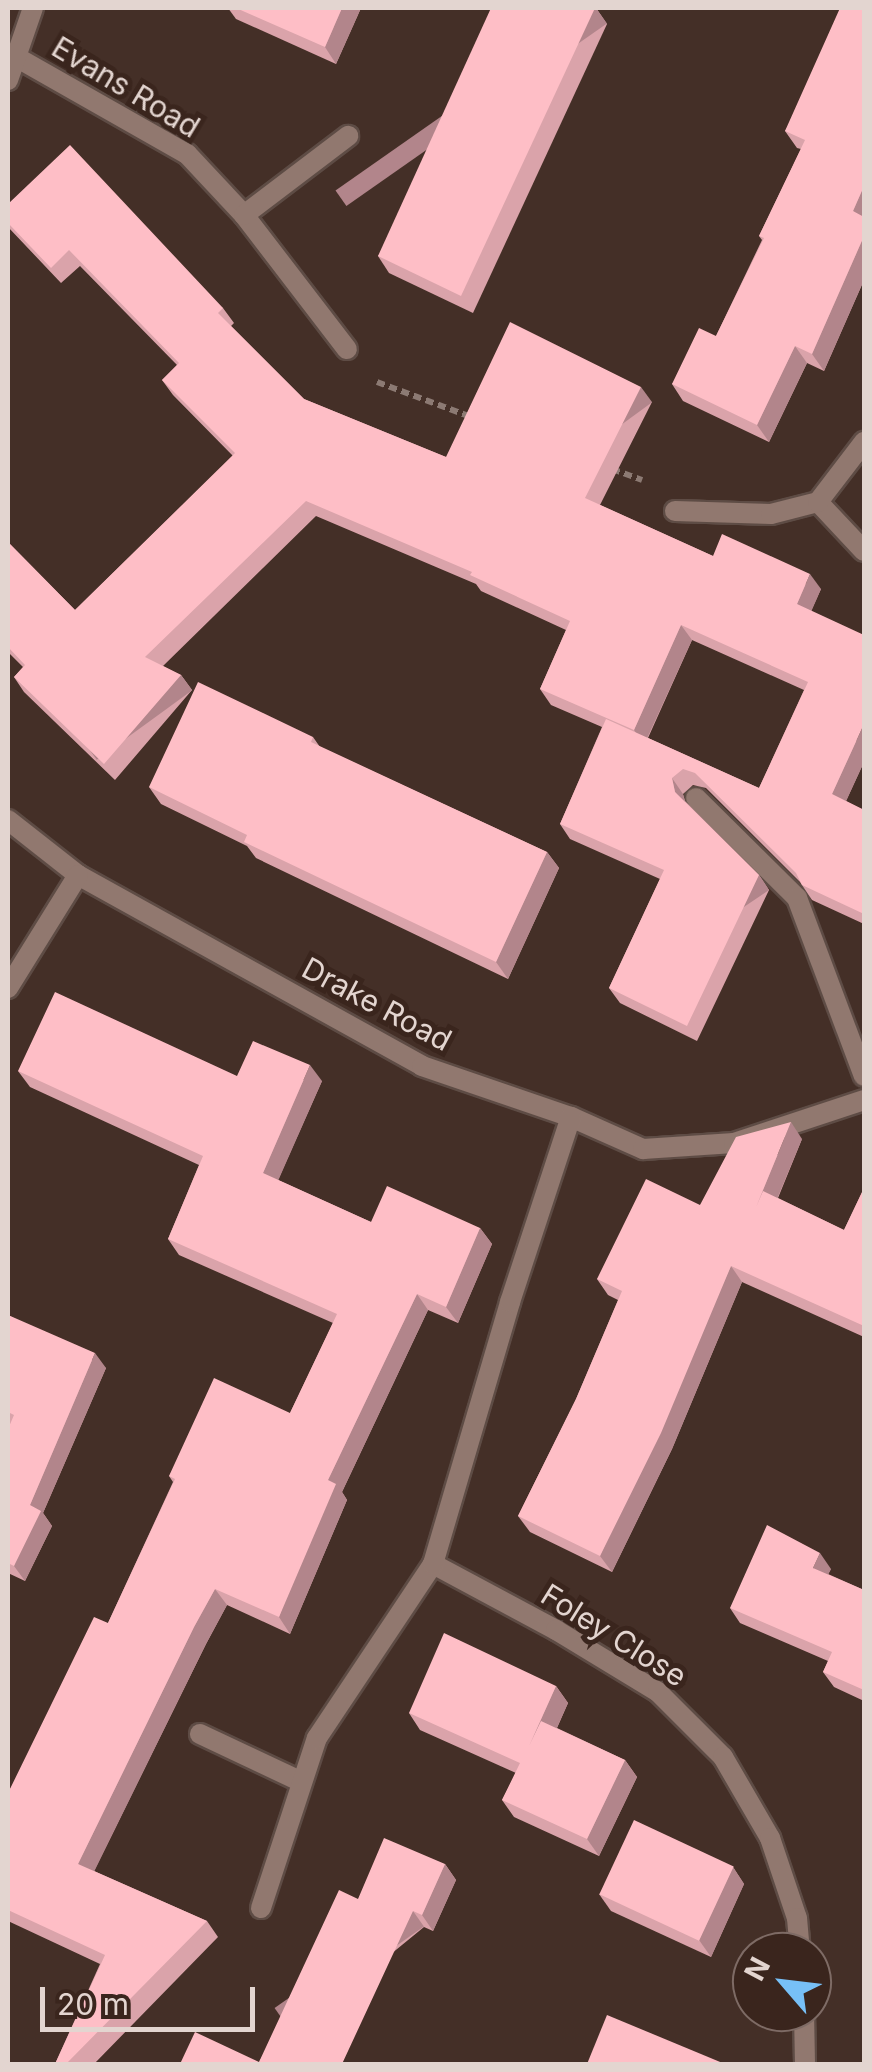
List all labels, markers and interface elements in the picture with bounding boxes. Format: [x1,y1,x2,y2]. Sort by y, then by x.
street label: Evans Road [46,29,206,145]
street label: Drake Road [296,950,458,1058]
street label: Foley Close [535,1576,693,1694]
north arrow [732,1932,832,2032]
text: N [737,1951,777,1986]
scale bar [45,1967,260,2029]
text: 20 m [57,1986,129,2022]

